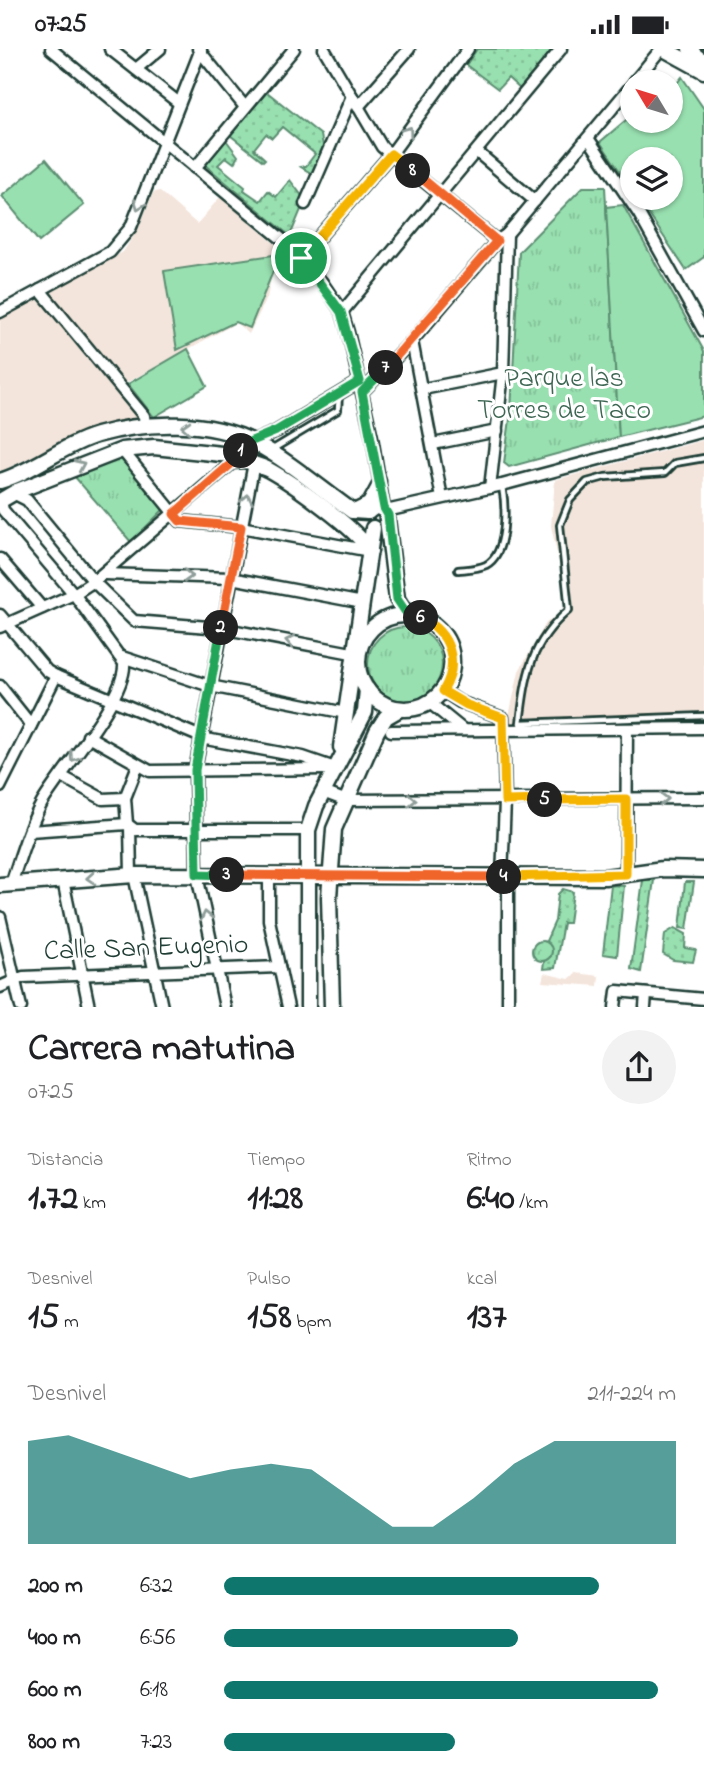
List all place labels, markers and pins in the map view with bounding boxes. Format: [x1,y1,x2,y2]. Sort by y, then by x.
pin: 8 [396,153,430,189]
pin [271,228,331,288]
pin: 7 [368,351,404,385]
pin: 1 [224,433,258,469]
pin: 6 [404,601,438,635]
pin: 2 [204,611,238,645]
pin: 5 [528,783,562,817]
pin: 3 [210,857,244,893]
pin: 4 [486,859,522,895]

